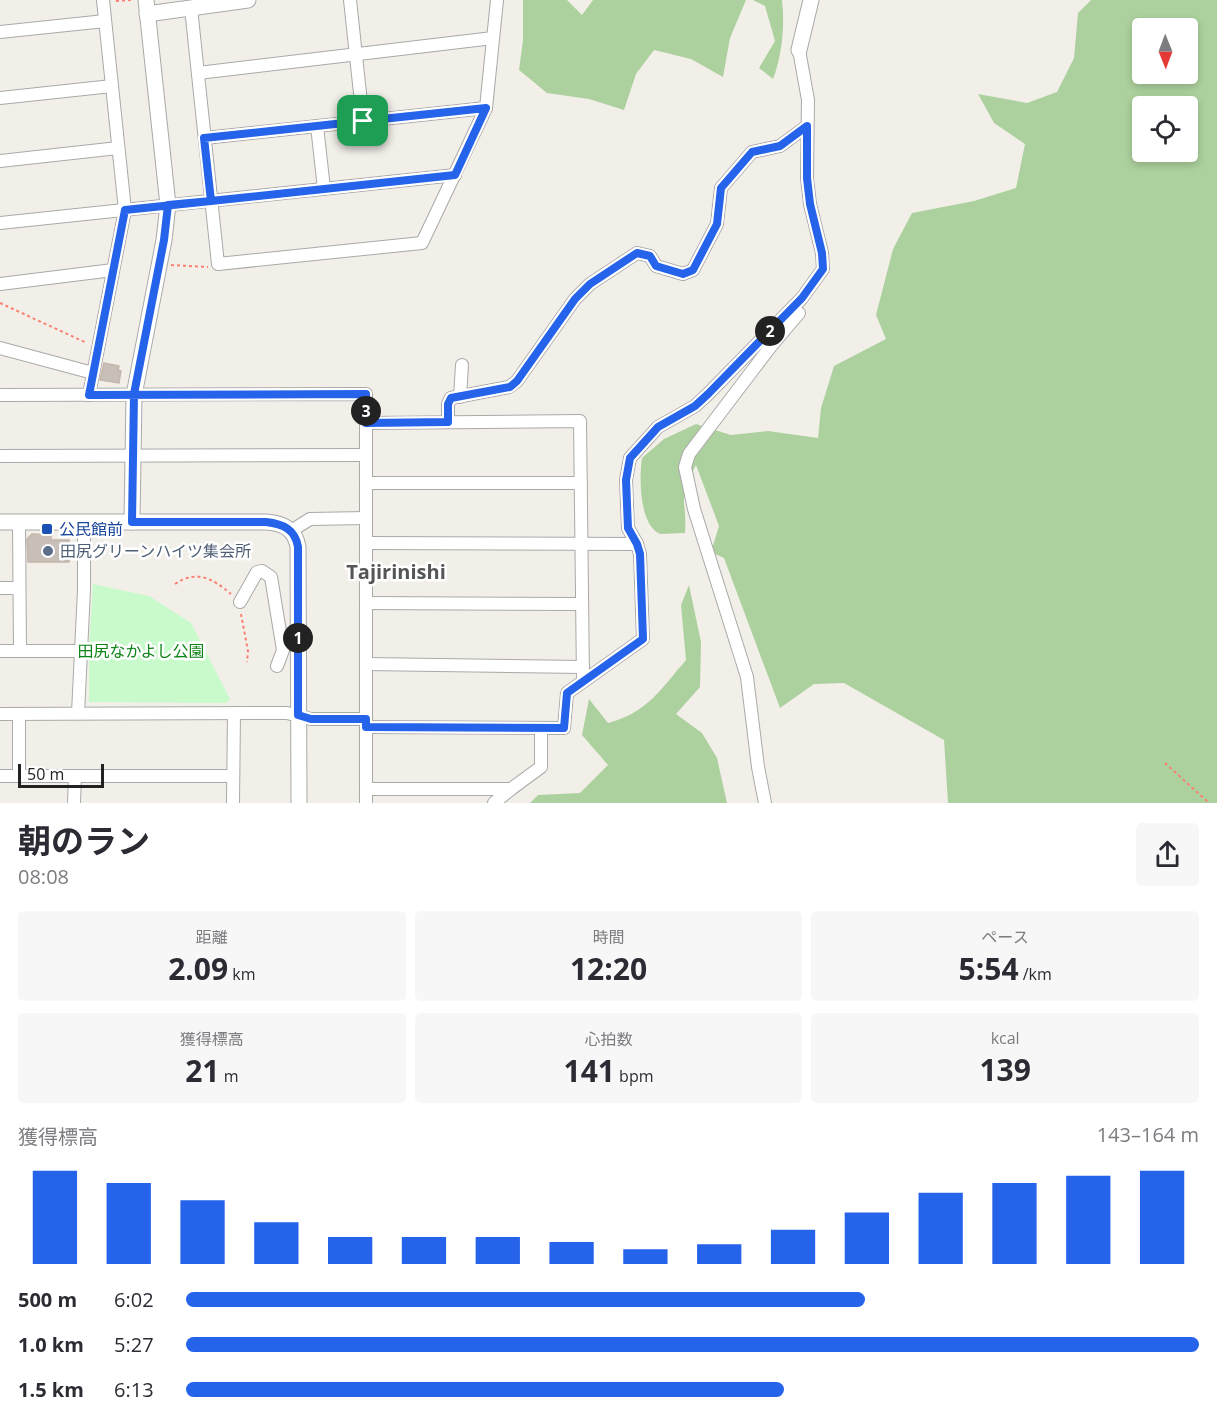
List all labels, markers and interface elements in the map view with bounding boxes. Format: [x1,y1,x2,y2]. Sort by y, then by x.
north arrow [1132,18,1198,84]
map controls [1132,18,1198,162]
pin [337,95,388,146]
button: locate [1132,96,1198,162]
icon: arrive [346,104,379,137]
pin: 2 [755,316,785,346]
text: 2 [765,320,775,342]
pin: 3 [351,396,381,426]
text: 3 [361,400,371,422]
place label: 公民館前 [59,518,123,540]
marker: 公民館前 [40,522,54,536]
place label: 田尻グリーンハイツ集会所 [60,540,251,562]
marker: 田尻グリーンハイツ集会所 [41,544,55,558]
district label: Tajirinishi [346,558,446,585]
pin: 1 [283,623,313,653]
text: 1 [293,627,303,649]
park label: 田尻なかよし公園 [77,640,205,662]
scale bar [18,761,104,788]
text: 50 m [27,763,64,785]
text: 朝のラン [18,818,150,863]
button: share [1136,823,1199,886]
text: 08:08 [18,863,69,890]
text: 距離 [196,926,228,948]
text: 時間 [592,926,625,948]
text: ペース [982,926,1029,948]
text: 2.09 [168,948,228,989]
text: 12:20 [570,948,647,989]
text: 5:54 [959,948,1019,989]
text: km [228,963,256,985]
text: /km [1019,963,1052,985]
text: kcal [991,1027,1020,1049]
text: 獲得標高 [180,1028,244,1050]
text: 心拍数 [584,1028,633,1050]
text: 139 [979,1049,1031,1090]
text: 21 [185,1050,220,1091]
text: 141 [563,1050,615,1091]
text: m [220,1065,238,1087]
text: bpm [615,1065,654,1087]
text: 143–164 m [1097,1121,1199,1148]
text: 獲得標高 [18,1123,98,1150]
text: 500 m [18,1286,77,1313]
text: 6:02 [114,1286,154,1313]
text: 1.0 km [18,1331,84,1358]
text: 5:27 [114,1331,154,1358]
text: 1.5 km [18,1376,84,1403]
text: 6:13 [114,1376,154,1403]

